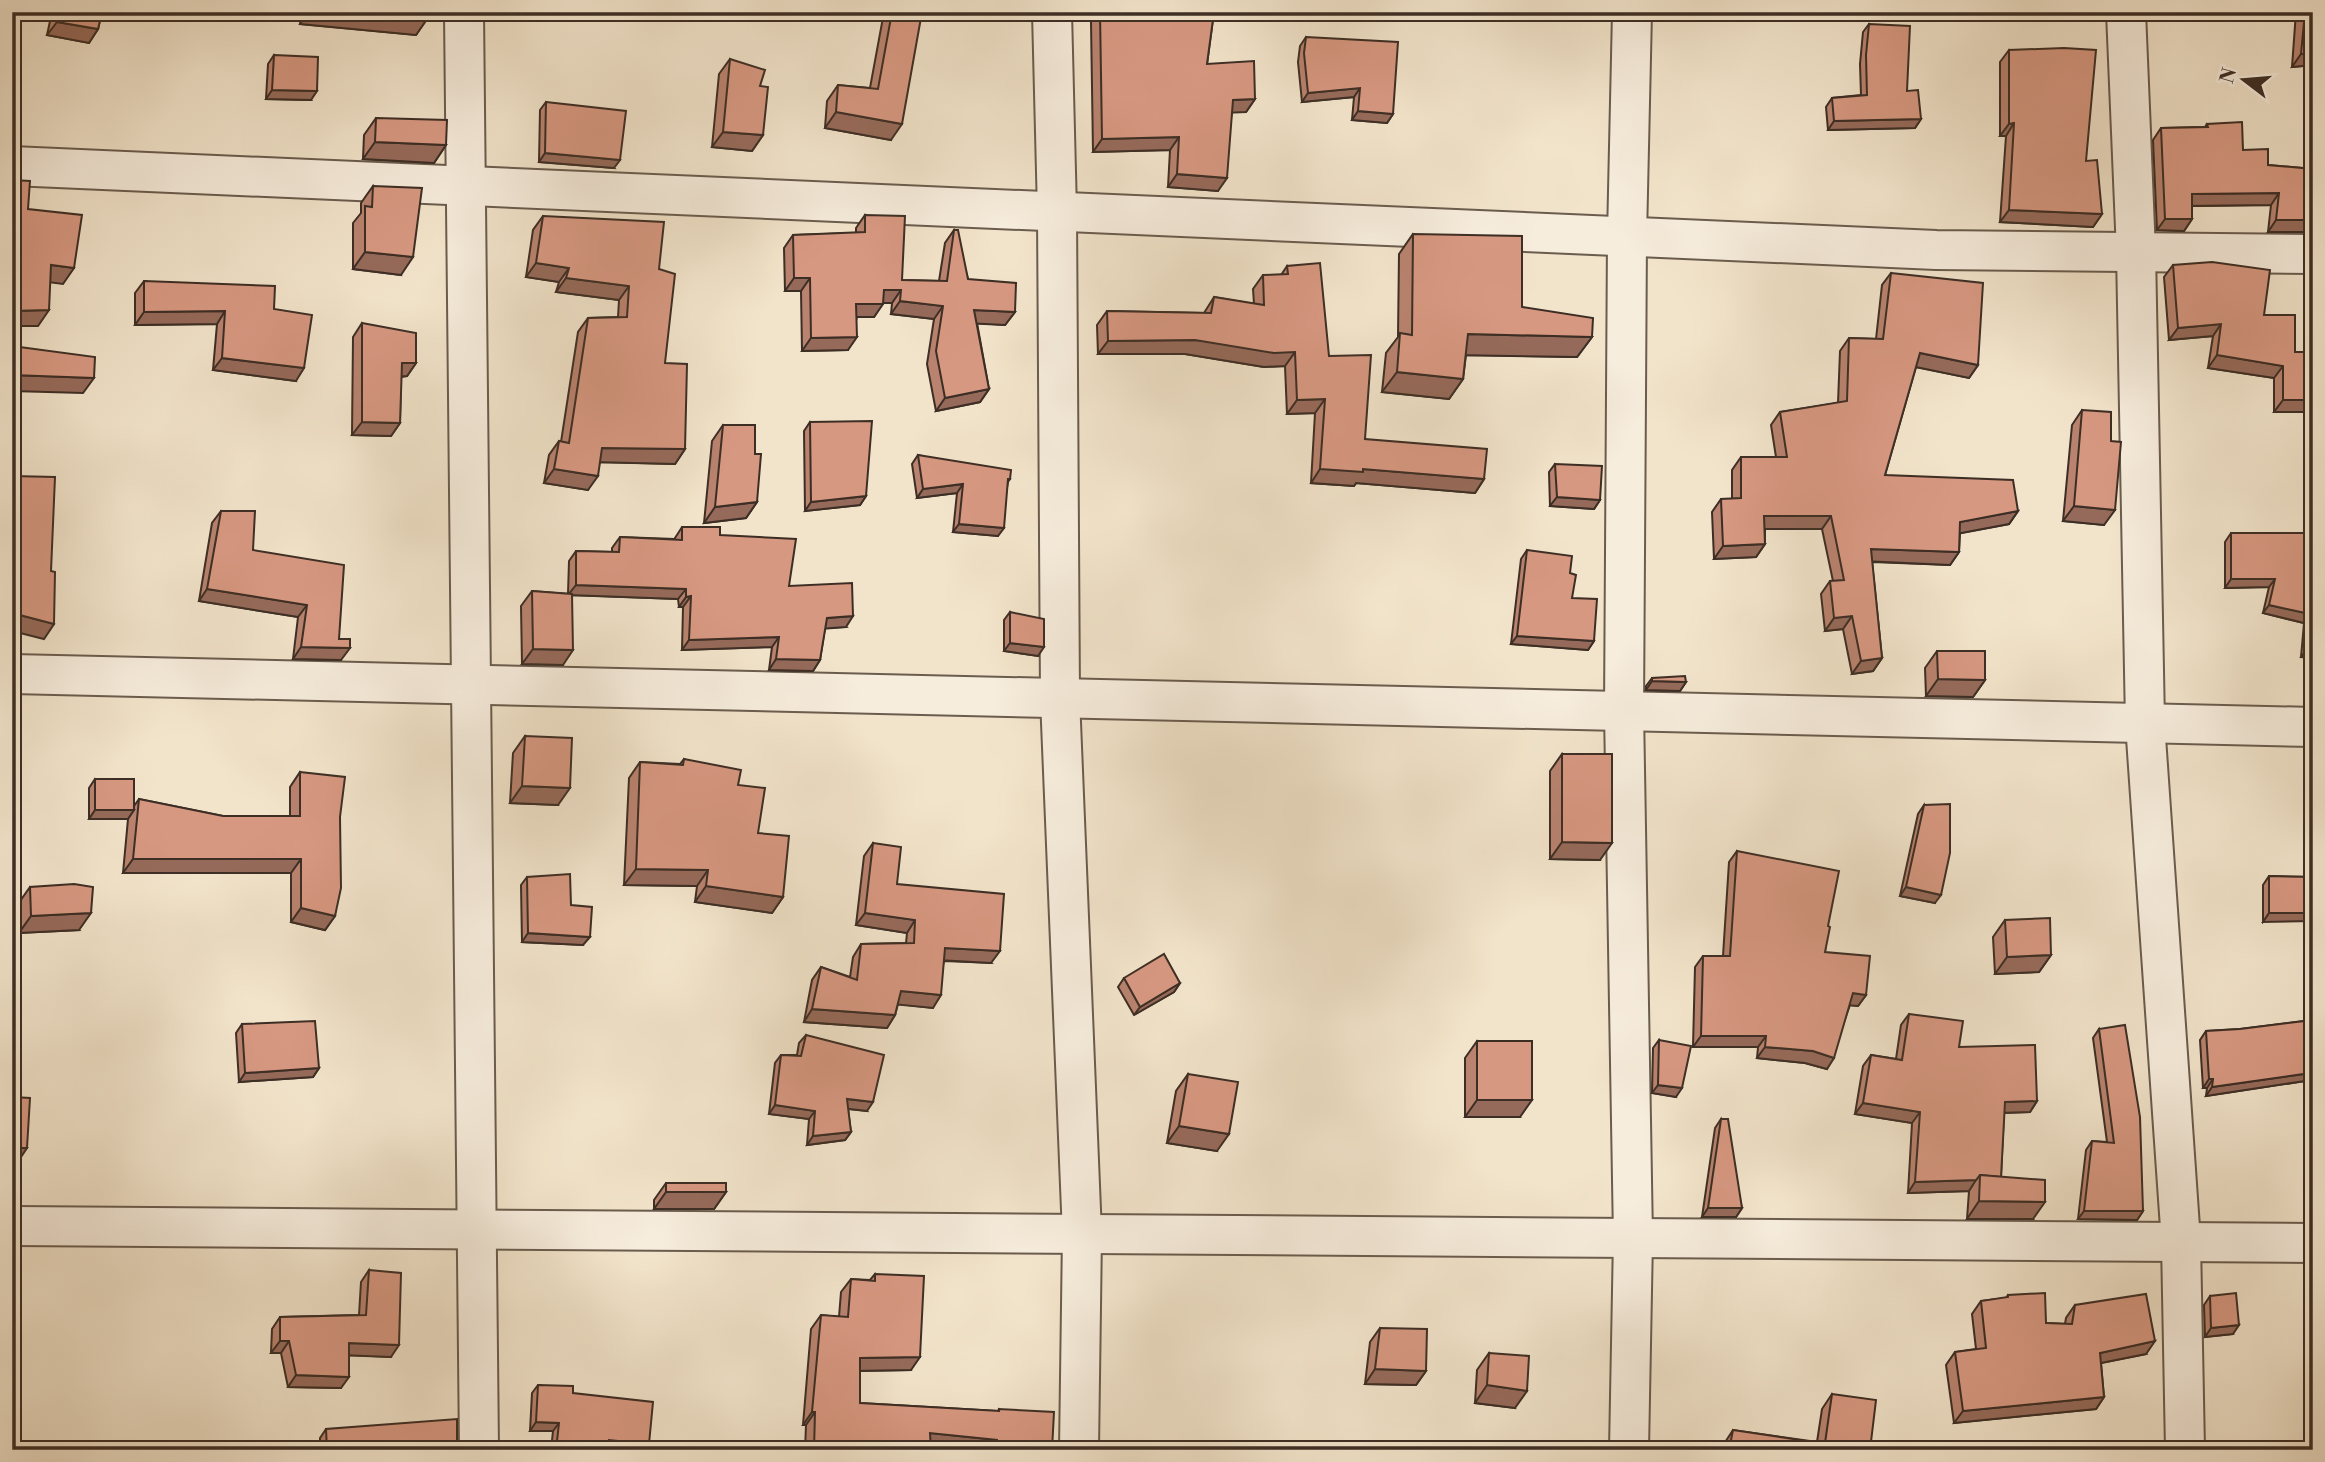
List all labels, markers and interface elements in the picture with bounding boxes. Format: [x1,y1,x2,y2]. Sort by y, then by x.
north arrow [2210,46,2280,116]
text: N [2215,65,2242,86]

